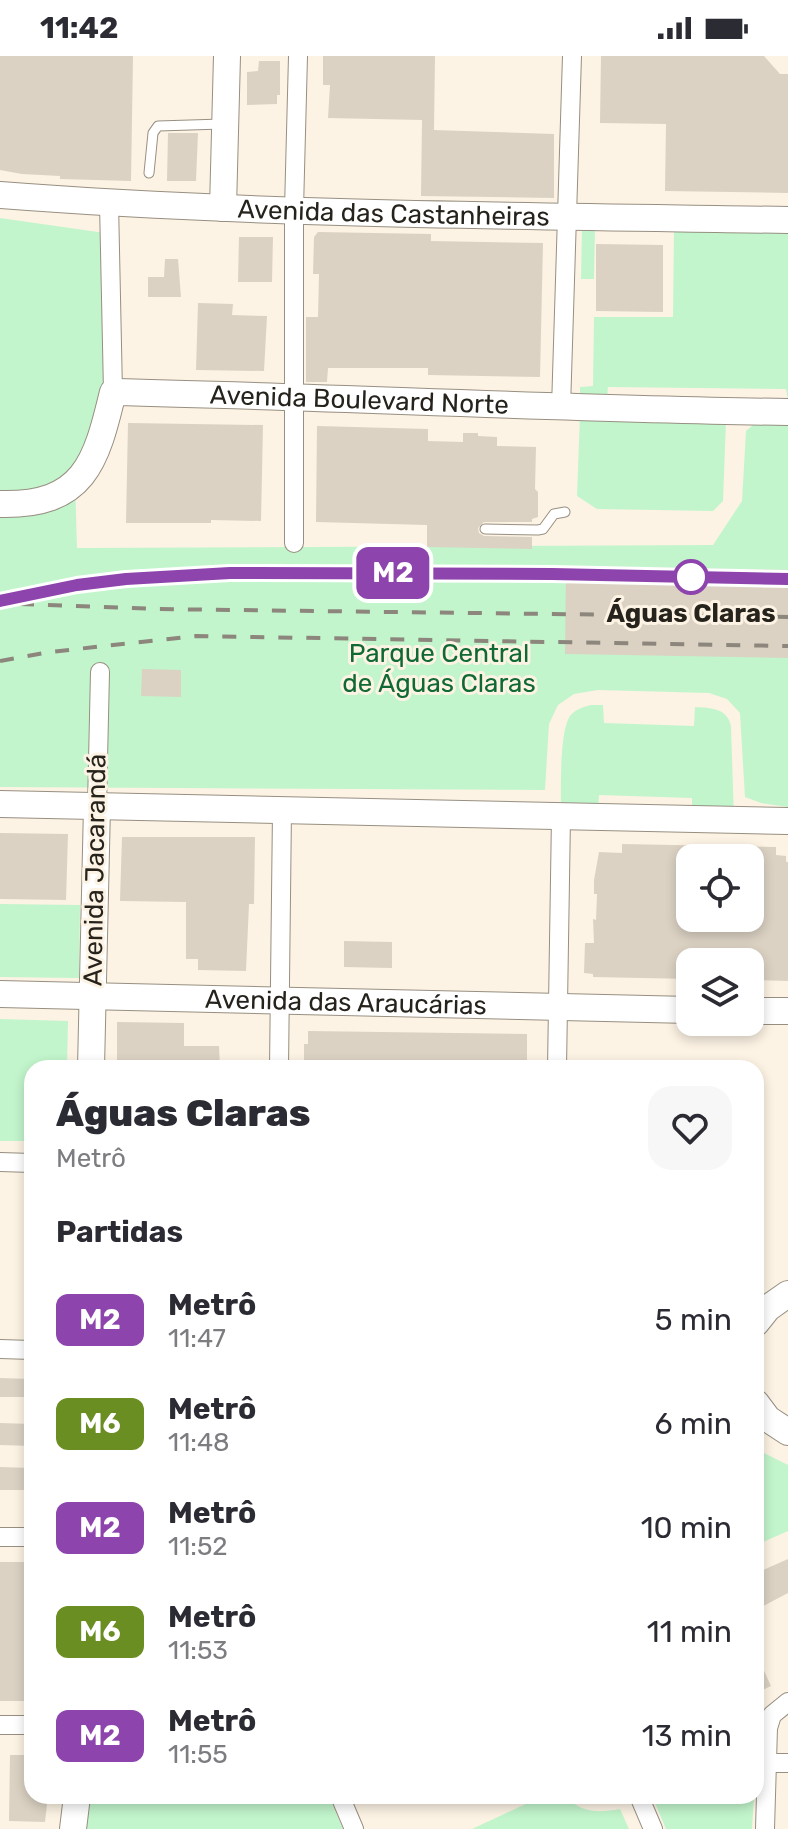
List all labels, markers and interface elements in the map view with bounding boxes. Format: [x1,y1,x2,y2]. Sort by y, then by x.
text: 11:42 [40,10,119,46]
street label: Avenida das Castanheiras [237,193,550,232]
street label: Avenida Boulevard Norte [209,379,509,420]
line badge: M2 [357,547,429,599]
text: M2 [372,556,414,589]
marker: Águas Claras [674,560,708,594]
place label: Águas Claras [606,598,776,629]
park label: Parque Central de Águas Claras [342,638,536,699]
street label: Avenida Jacarandá [77,754,113,986]
map controls [676,844,764,1036]
button: locate [676,844,764,932]
button: layers [676,948,764,1036]
street label: Avenida das Araucárias [205,983,487,1021]
button: heart [648,1086,732,1170]
text: Águas Claras [56,1090,310,1136]
text: Metrô [56,1143,126,1174]
text: Partidas [56,1214,183,1250]
text: Metrô [168,1287,256,1323]
text: 5 min [655,1302,732,1338]
text: M2 [79,1303,121,1336]
text: 11:47 [168,1323,226,1354]
text: Metrô [168,1391,256,1427]
text: 6 min [654,1406,732,1442]
text: M6 [79,1407,121,1440]
text: 11:48 [168,1427,230,1458]
text: Metrô [168,1495,256,1531]
text: 10 min [641,1510,732,1546]
text: M2 [79,1511,121,1544]
text: 11:52 [168,1531,228,1562]
text: Metrô [168,1599,256,1635]
text: 11 min [647,1614,732,1650]
text: M6 [79,1615,121,1648]
text: 11:53 [168,1635,228,1666]
text: Metrô [168,1703,256,1739]
text: 13 min [642,1718,732,1754]
text: M2 [79,1719,121,1752]
text: 11:55 [168,1739,228,1770]

